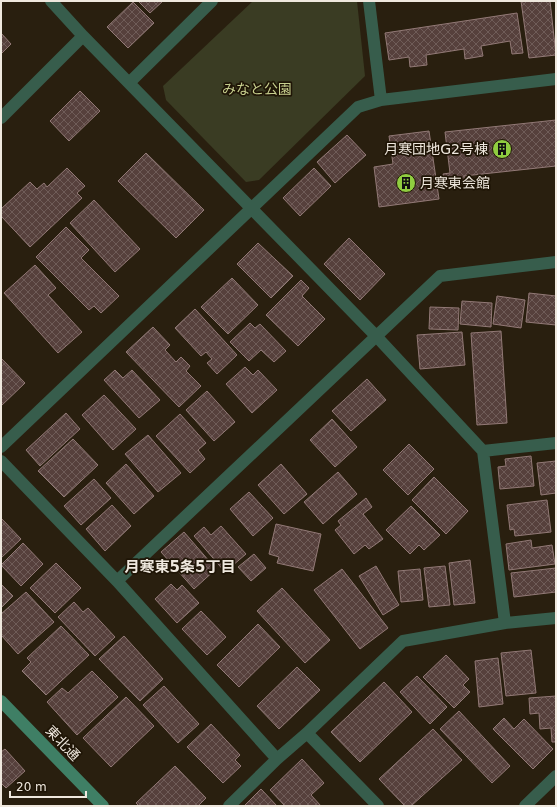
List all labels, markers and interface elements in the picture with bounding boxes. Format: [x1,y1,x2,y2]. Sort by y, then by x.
park label: みなと公園 [222,81,292,97]
building icon: 月寒団地G2号棟 [491,138,513,160]
place label: 月寒団地G2号棟 [384,141,488,157]
building icon: 月寒東会館 [395,172,417,194]
place label: 月寒東会館 [420,175,490,191]
district label: 月寒東5条5丁目 [125,558,235,576]
street label: 東北通 [43,722,83,764]
scale bar [10,773,86,799]
text: 20 m [16,780,47,794]

